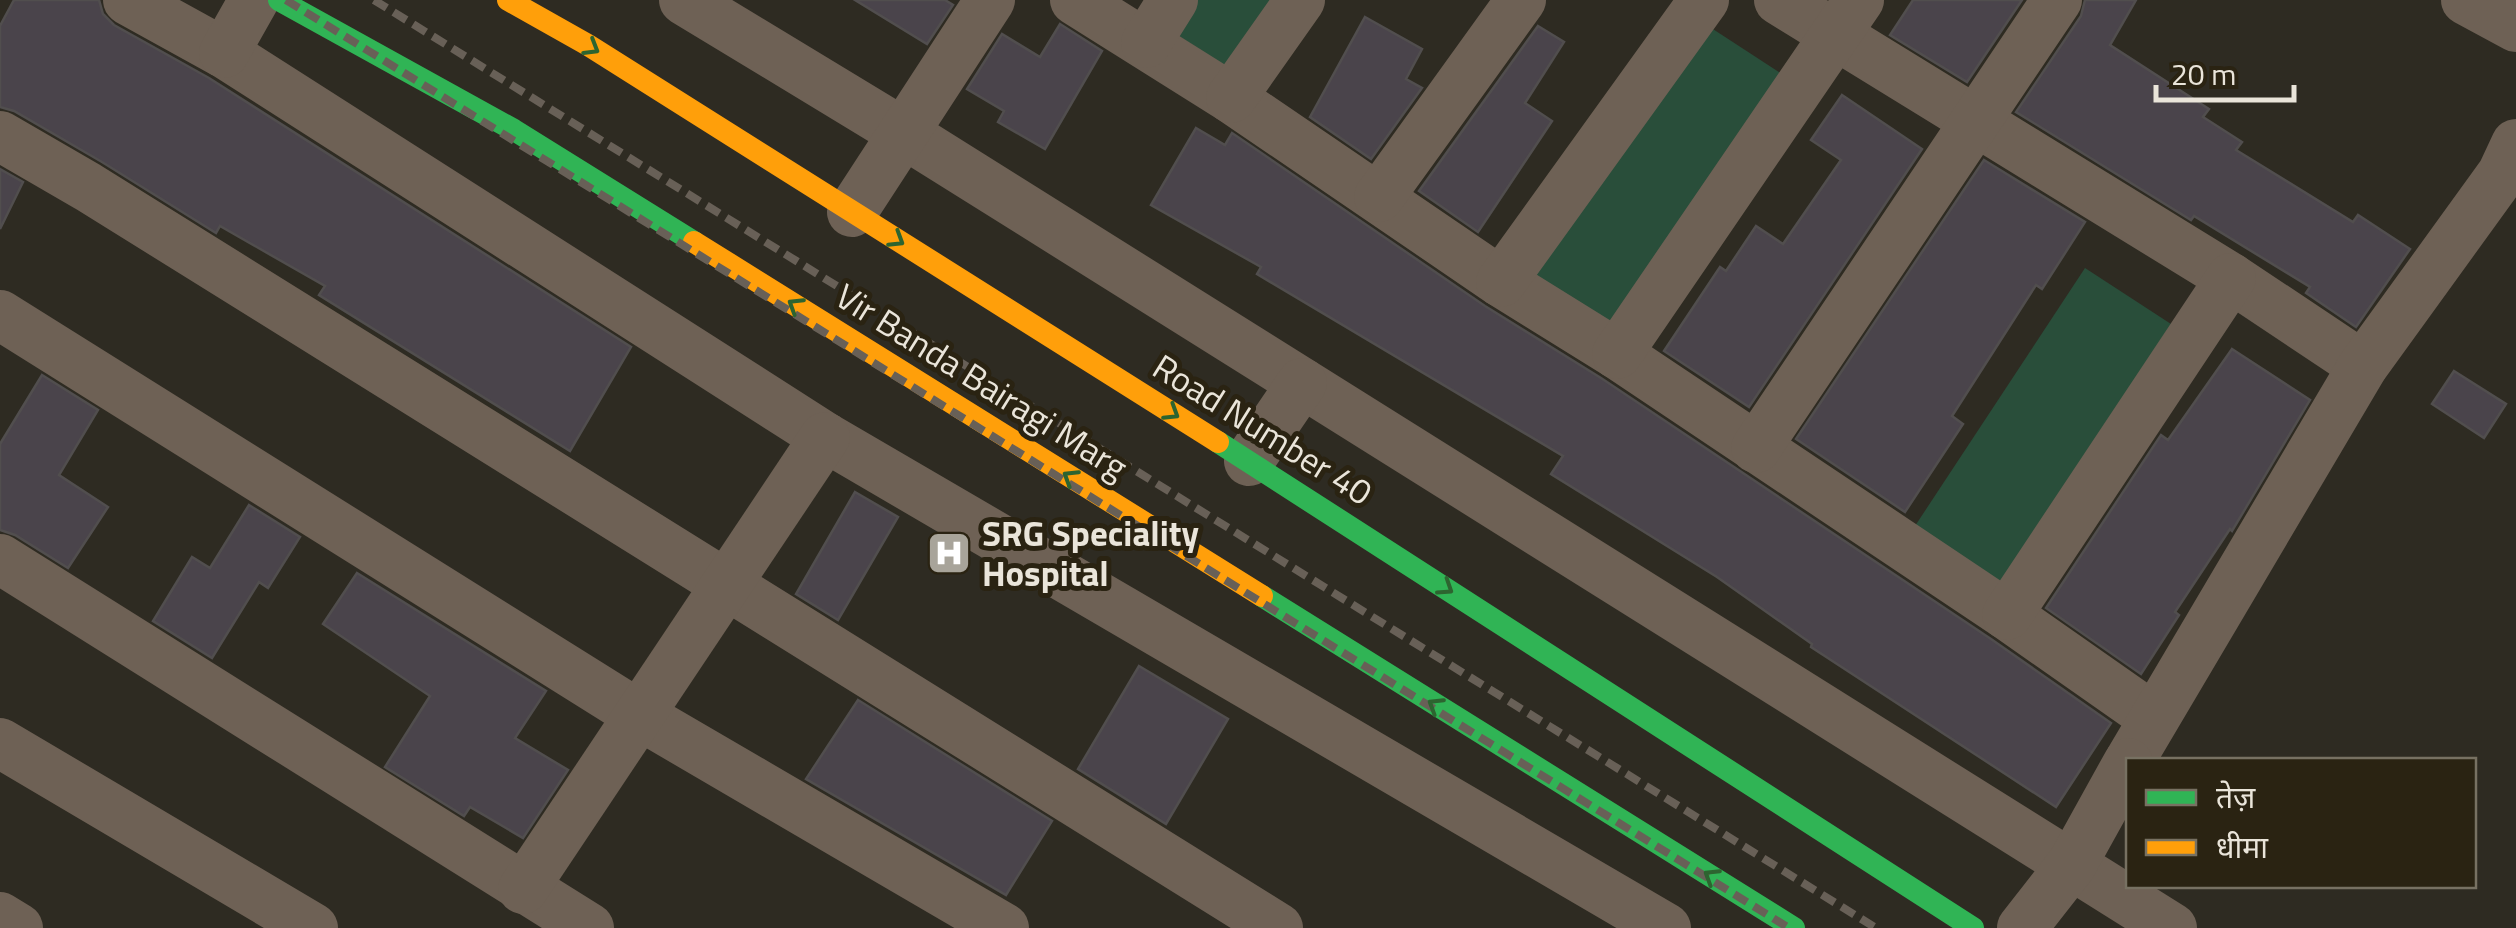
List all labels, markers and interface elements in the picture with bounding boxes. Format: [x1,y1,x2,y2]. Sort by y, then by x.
one-way arrow [581,36,599,55]
scale bar [2156,40,2294,102]
text: 20 m [2171,51,2236,97]
one-way arrow [886,228,904,247]
street label: Vir Banda Bairagi Marg [825,269,1139,493]
one-way arrow [787,299,805,318]
street label: Road Number 40 [1143,340,1383,518]
one-way arrow [1161,401,1179,420]
one-way arrow [1063,471,1081,490]
place label: SRG Speciality Hospital [982,506,1199,600]
hospital icon: SRG Speciality Hospital [926,530,972,576]
one-way arrow [1435,576,1453,595]
one-way arrow [1428,698,1446,717]
legend [2126,758,2476,888]
text: तेज़ [2216,774,2256,820]
text: धीमा [2216,824,2269,870]
one-way arrow [1704,870,1722,889]

